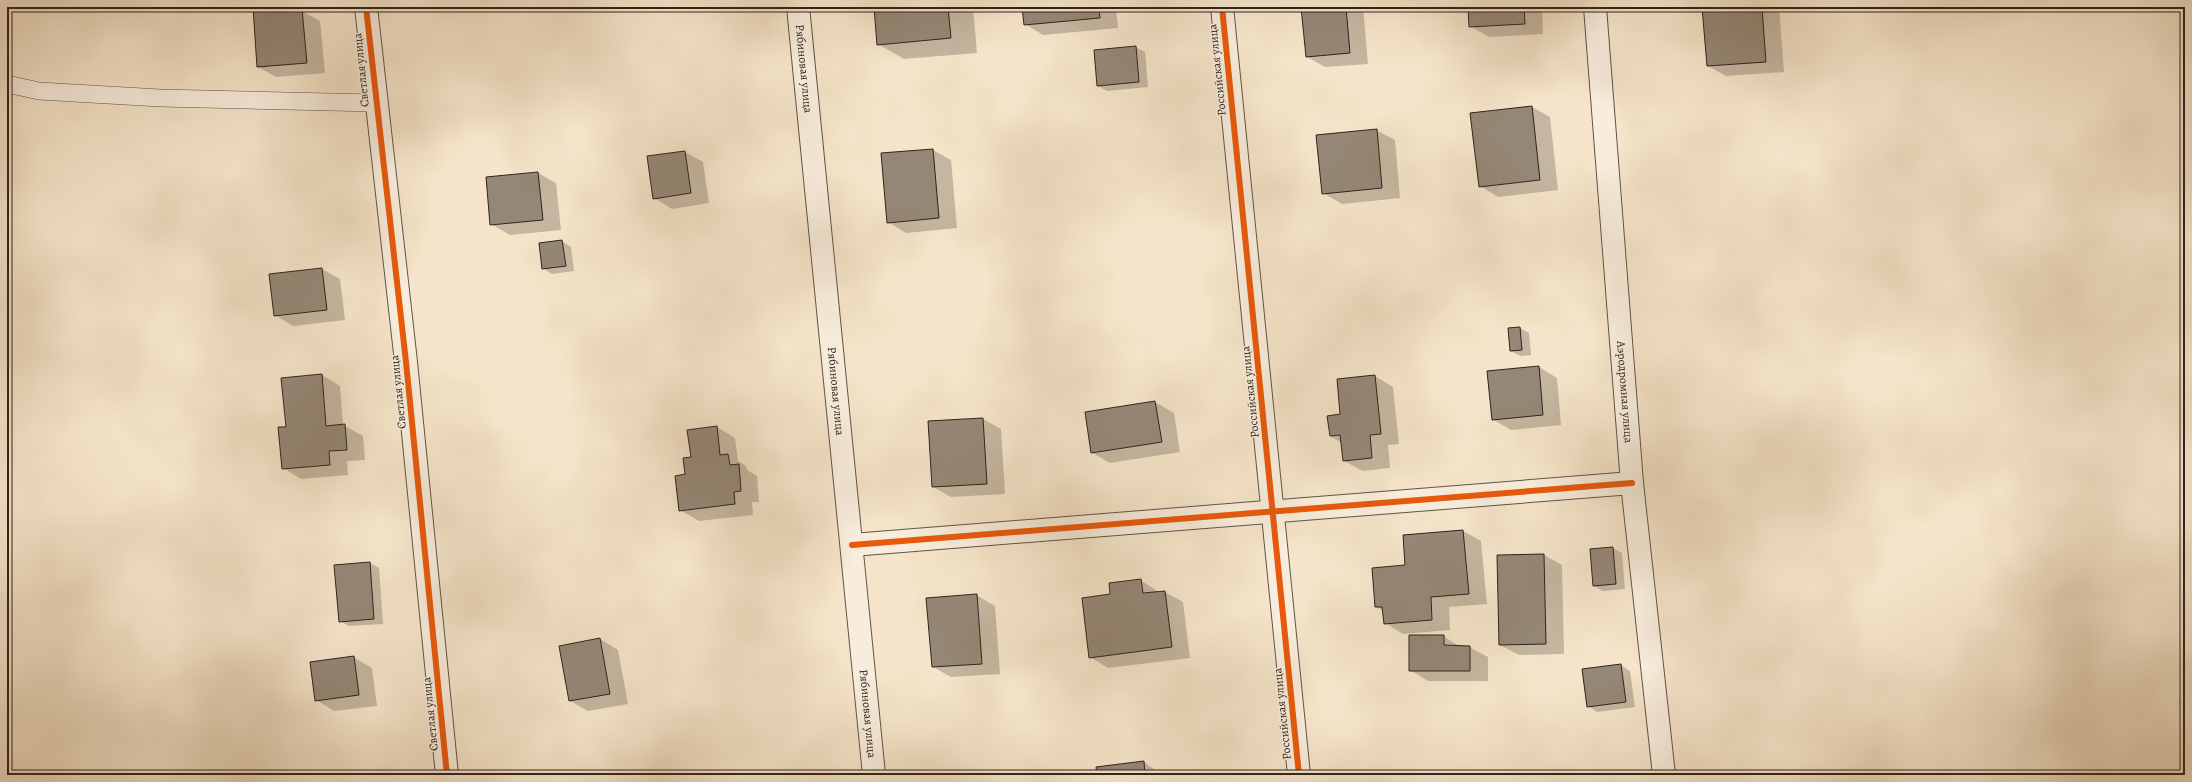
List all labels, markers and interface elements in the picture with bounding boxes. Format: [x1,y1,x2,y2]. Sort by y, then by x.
street label: Российская улица [1204,23,1230,117]
street label: Рябиновая улица [792,24,816,114]
street label: Светлая улица [349,32,373,108]
street label: Аэродромная улица [1613,339,1637,444]
street label: Российская улица [1237,345,1263,439]
street label: Рябиновая улица [824,346,848,437]
street label: Светлая улица [386,354,410,430]
street label: Российская улица [1269,667,1295,761]
street label: Рябиновая улица [856,668,880,759]
street label: Светлая улица [418,676,442,752]

